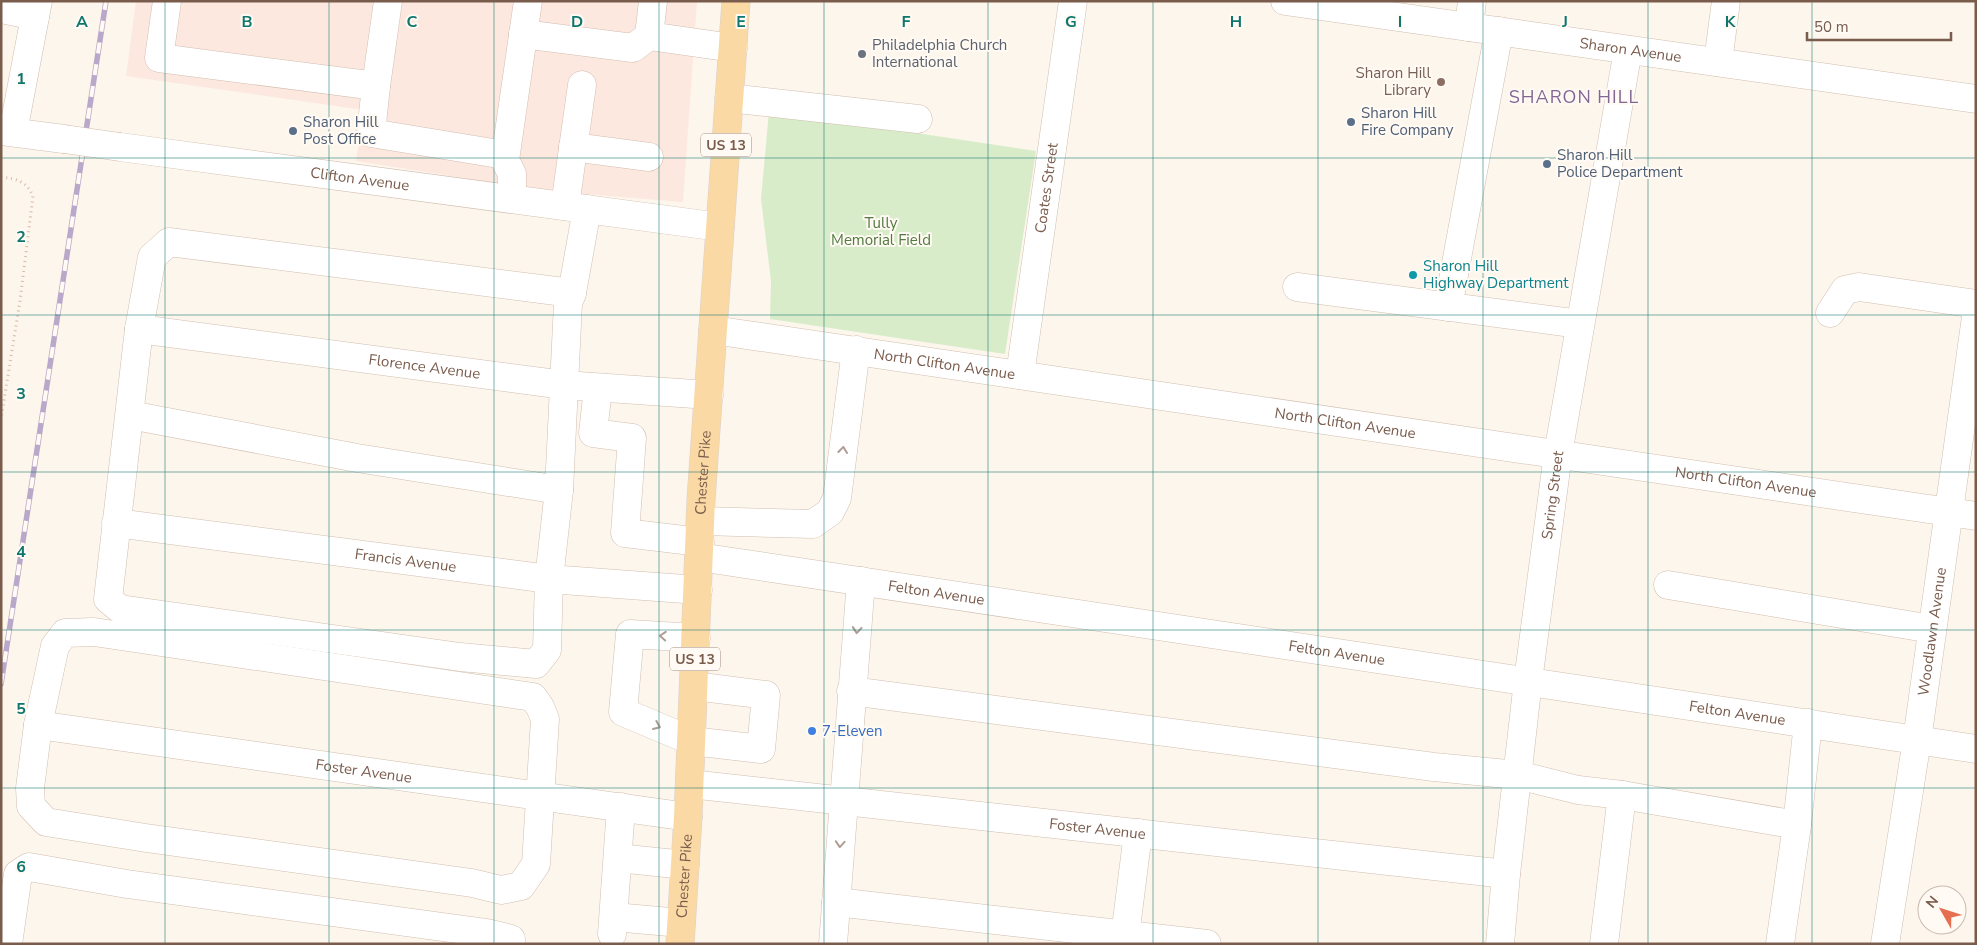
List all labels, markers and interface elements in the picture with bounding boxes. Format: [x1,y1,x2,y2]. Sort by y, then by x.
scale bar [1807,10,1951,42]
text: A [76,11,88,33]
text: B [241,11,253,33]
text: C [407,11,418,33]
text: D [571,11,583,33]
text: E [736,11,746,33]
text: F [902,11,911,33]
text: G [1065,11,1077,33]
text: H [1230,11,1242,33]
text: I [1398,11,1402,33]
text: J [1561,11,1568,33]
text: K [1725,11,1737,33]
text: 50 m [1814,17,1849,37]
street label: Sharon Avenue [1578,33,1683,67]
place label: Philadelphia Church International [872,35,1007,72]
marker: Philadelphia Church International [856,48,868,60]
place label: Sharon Hill Library [1356,63,1432,100]
text: 1 [16,68,26,90]
marker: Sharon Hill Library [1435,76,1447,88]
district label: SHARON HILL [1509,85,1639,109]
place label: Sharon Hill Fire Company [1361,103,1454,140]
place label: Sharon Hill Post Office [303,112,379,149]
marker: Sharon Hill Fire Company [1345,116,1357,128]
marker: Sharon Hill Post Office [287,125,299,137]
road number: US 13 [701,134,751,156]
street label: Coates Street [1030,141,1063,234]
place label: Sharon Hill Police Department [1557,145,1683,182]
marker: Sharon Hill Police Department [1541,158,1553,170]
street label: Clifton Avenue [309,162,411,195]
park label: Tully Memorial Field [831,213,931,250]
text: 2 [16,226,26,248]
place label: Sharon Hill Highway Department [1423,256,1569,293]
marker: Sharon Hill Highway Department [1407,269,1419,281]
street label: North Clifton Avenue [873,344,1017,384]
street label: Florence Avenue [367,349,482,384]
text: 3 [16,383,26,405]
street label: North Clifton Avenue [1273,403,1417,443]
street label: Chester Pike [690,430,716,515]
one-way arrow [837,446,848,454]
street label: Spring Street [1537,449,1568,541]
street label: North Clifton Avenue [1674,462,1818,502]
text: 4 [16,541,26,563]
street label: Francis Avenue [353,544,458,577]
street label: Woodlawn Avenue [1913,566,1951,697]
street label: Felton Avenue [887,576,986,610]
one-way arrow [852,626,863,634]
one-way arrow [658,630,666,641]
street label: Felton Avenue [1287,636,1386,670]
road number: US 13 [670,648,720,671]
street label: Felton Avenue [1688,696,1787,730]
text: 5 [16,698,26,720]
one-way arrow [652,720,661,730]
place label: 7-Eleven [822,721,882,741]
marker: 7-Eleven [806,725,818,737]
street label: Foster Avenue [314,754,413,788]
street label: Foster Avenue [1048,814,1147,844]
street label: Chester Pike [672,833,697,919]
one-way arrow [835,840,846,848]
text: 6 [16,856,26,878]
north arrow [1917,885,1967,935]
text: N [1922,892,1943,912]

